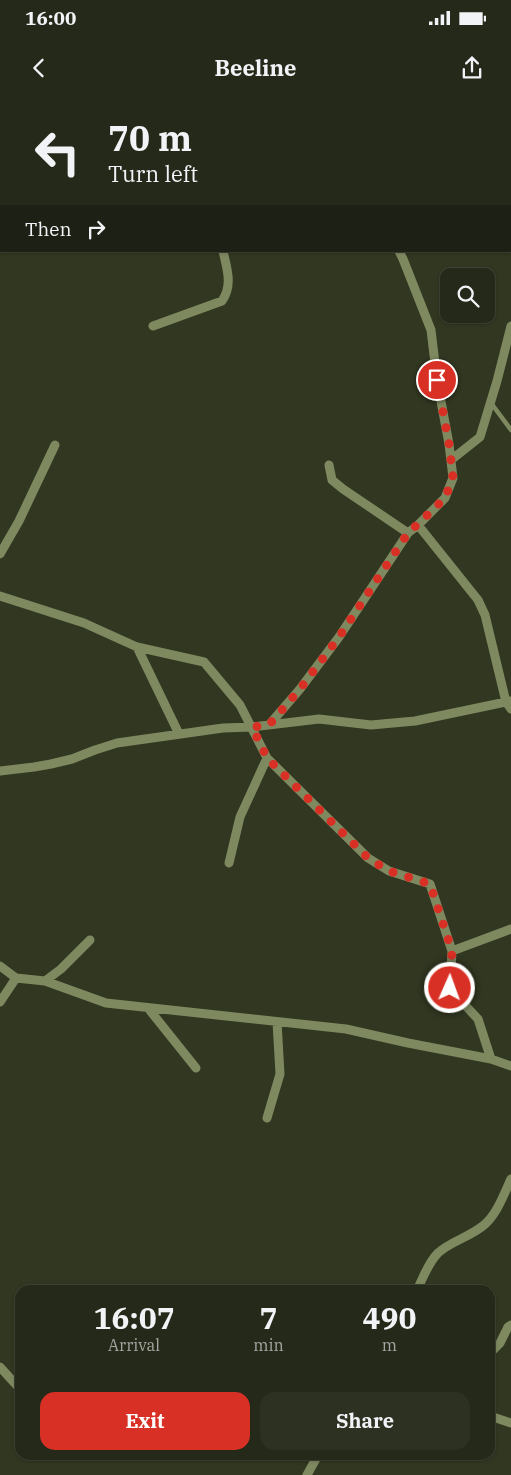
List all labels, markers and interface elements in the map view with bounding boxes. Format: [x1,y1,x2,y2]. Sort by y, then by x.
text: 16:00 [25,6,76,30]
text: Beeline [215,53,296,82]
icon: back [25,54,53,82]
icon: share [458,54,486,82]
text: 70 m [108,115,192,161]
icon: left [25,120,90,185]
text: Turn left [108,159,198,188]
icon: right [82,215,110,243]
text: Then [25,217,72,241]
map controls [440,268,495,323]
button: search [440,268,495,323]
pin [416,359,458,401]
icon: arrive [423,366,451,394]
position arrow [423,961,475,1013]
text: 16:07 [94,1298,175,1337]
text: 7 [260,1298,278,1337]
text: 490 [362,1298,416,1337]
text: Arrival [108,1335,160,1355]
text: min [253,1335,284,1355]
text: m [382,1335,397,1355]
button: Exit [40,1392,250,1450]
button: Share [260,1392,470,1450]

